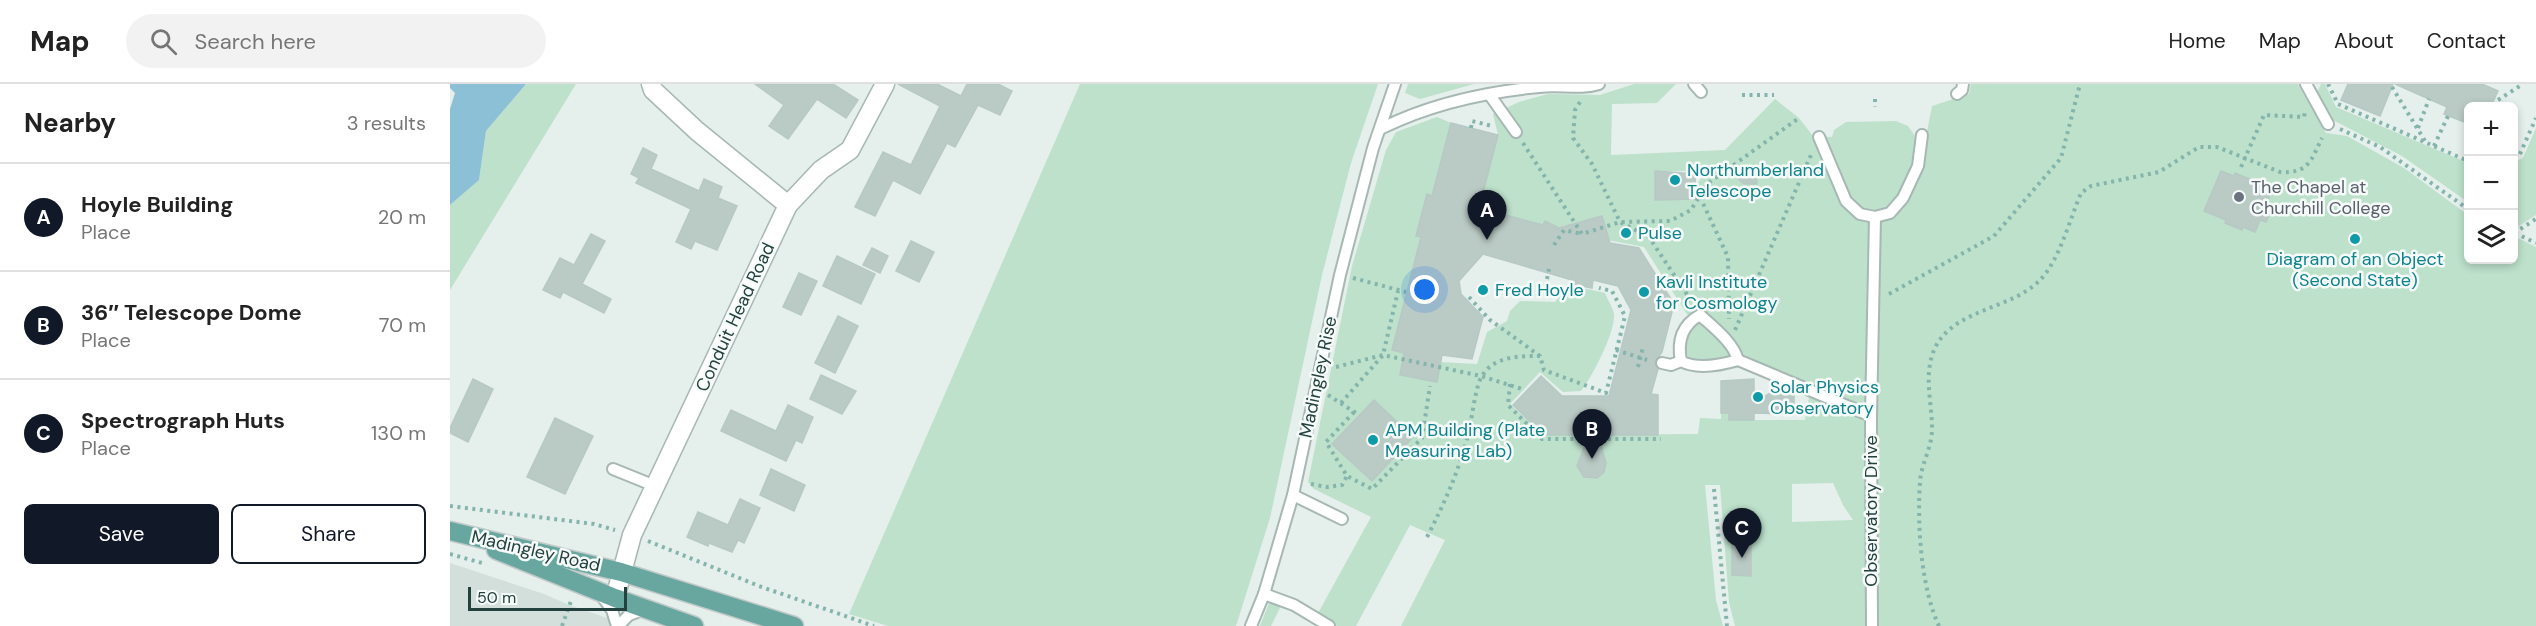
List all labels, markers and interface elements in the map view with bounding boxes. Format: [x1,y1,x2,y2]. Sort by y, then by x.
search box [126,14,546,68]
text: Map [30,23,90,60]
icon: search [147,25,180,58]
text: Search here [195,27,316,56]
text: Home [2168,27,2226,55]
text: Map [2259,27,2301,55]
text: About [2334,27,2394,55]
text: Contact [2427,27,2506,55]
map controls [2464,102,2518,264]
button: + [2464,102,2518,156]
text: Nearby [24,106,116,140]
text: 3 results [347,110,426,136]
button: − [2464,156,2518,210]
place label: Northumberland Telescope [1687,158,1824,203]
marker: Northumberland Telescope [1668,173,1682,187]
place label: The Chapel at Churchill College [2251,175,2390,220]
text: Hoyle Building [81,190,233,219]
pin: A [1468,190,1506,240]
marker: The Chapel at Churchill College [2232,190,2246,204]
text: A [36,204,51,230]
text: 20 m [378,204,426,230]
button: layers [2464,210,2518,264]
text: Place [81,219,131,245]
place label: Pulse [1638,221,1682,245]
marker: Pulse [1619,226,1633,240]
marker: Diagram of an Object (Second State) [2348,232,2362,246]
street label: Conduit Head Road [690,239,780,395]
place label: Diagram of an Object (Second State) [2266,247,2444,292]
place label: Kavli Institute for Cosmology [1656,270,1778,315]
your location [1410,275,1439,304]
place label: Fred Hoyle [1495,278,1584,302]
marker: Fred Hoyle [1476,283,1490,297]
marker: Kavli Institute for Cosmology [1637,285,1651,299]
text: 36″ Telescope Dome [81,298,302,327]
text: B [37,312,50,338]
text: 70 m [379,312,426,338]
street label: Madingley Rise [1293,314,1343,440]
text: Place [81,327,131,353]
place label: Solar Physics Observatory [1770,375,1879,420]
marker: Solar Physics Observatory [1751,390,1765,404]
text: Spectrograph Huts [81,406,285,435]
pin: B [1572,410,1612,459]
place label: APM Building (Plate Measuring Lab) [1385,418,1545,463]
text: C [36,420,51,446]
text: 130 m [371,420,426,446]
marker: APM Building (Plate Measuring Lab) [1366,433,1380,447]
text: Place [81,435,131,461]
street label: Observatory Drive [1859,435,1883,587]
button: Save [24,504,219,564]
button: Share [231,504,426,564]
pin: C [1722,508,1762,558]
street label: Madingley Road [469,525,603,577]
scale bar [468,584,627,612]
text: 50 m [477,587,516,608]

